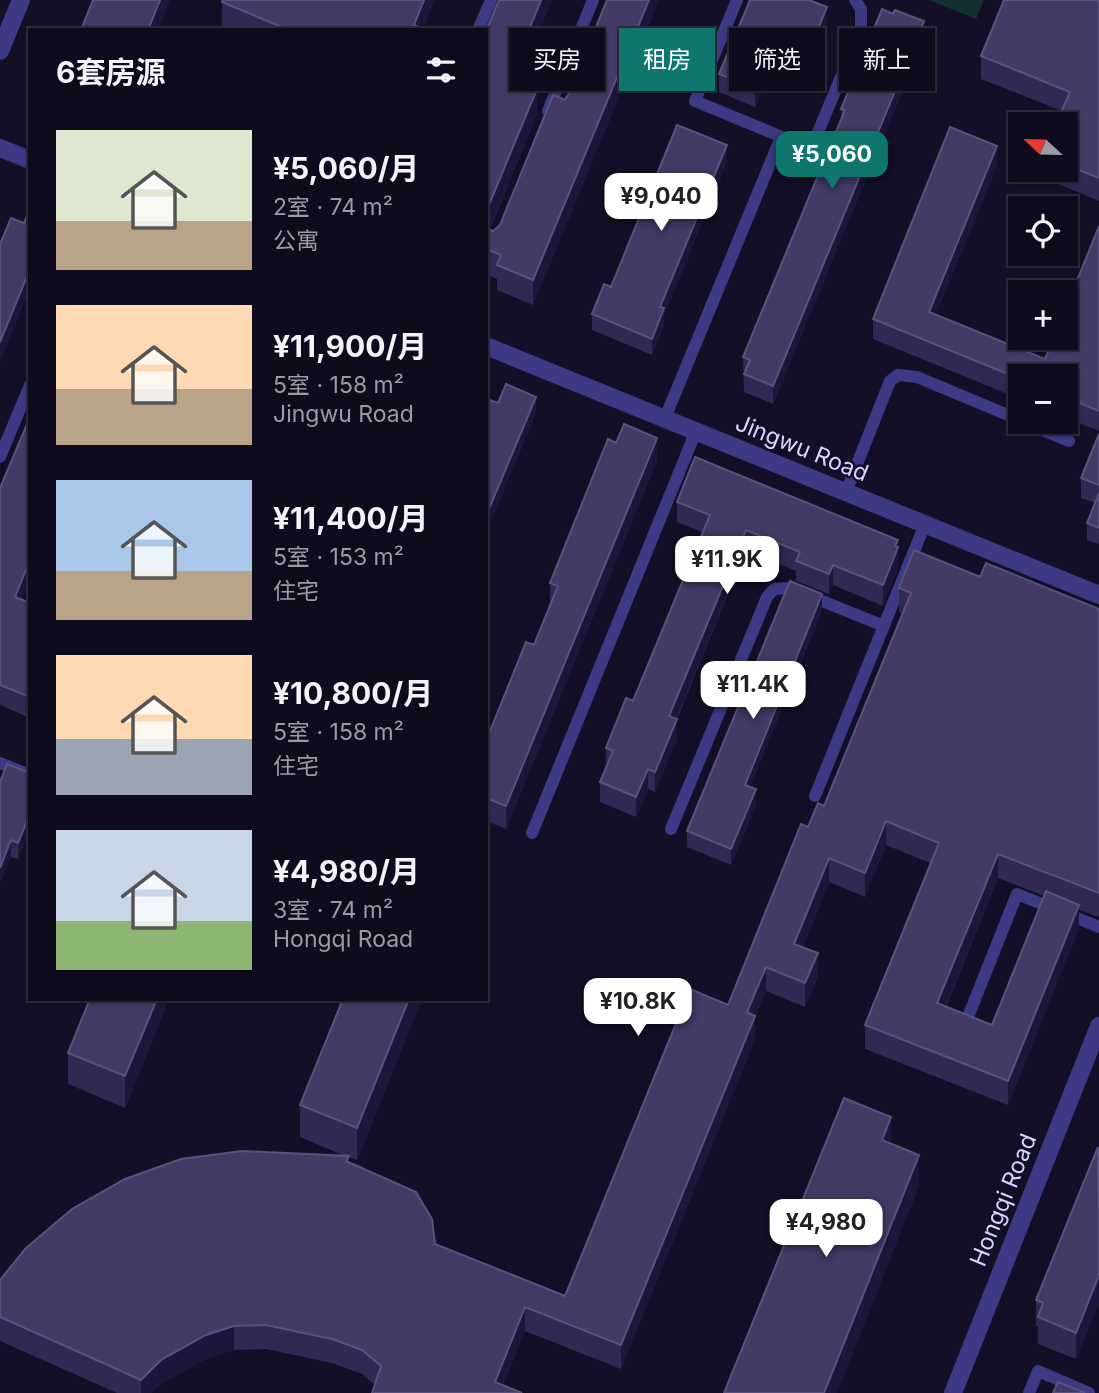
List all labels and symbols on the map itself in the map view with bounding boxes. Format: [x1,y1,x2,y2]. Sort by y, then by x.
north arrow [1008,112,1078,182]
pin: ¥5,060 [775,132,889,191]
pin: ¥9,040 [604,174,718,233]
street label: Jingwu Road [731,409,873,487]
pin: ¥11.9K [670,536,784,596]
pin: ¥11.4K [696,662,810,721]
pin: ¥10.8K [581,978,695,1038]
street label: Hongqi Road [964,1130,1042,1270]
pin: ¥4,980 [769,1200,883,1259]

